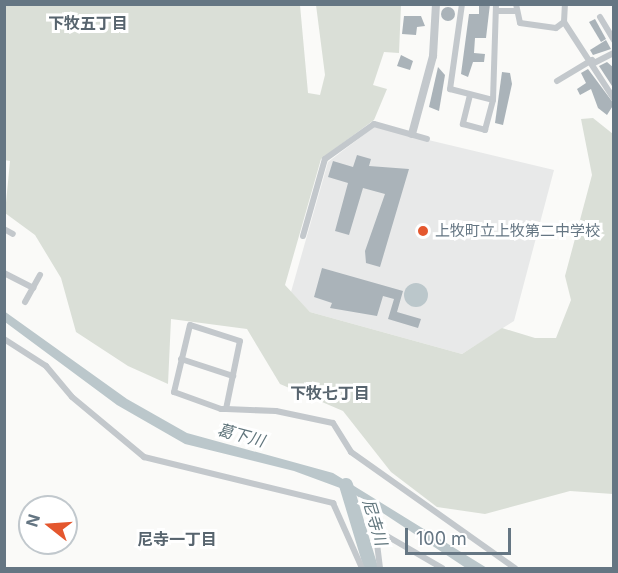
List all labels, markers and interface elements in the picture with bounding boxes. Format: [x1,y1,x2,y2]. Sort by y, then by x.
district label: 下牧五丁目 [48,13,128,33]
place label: 上牧町立上牧第二中学校 [435,222,600,240]
marker: 上牧町立上牧第二中学校 [416,224,430,238]
district label: 下牧七丁目 [290,383,370,403]
water label: 葛下川 [215,420,267,450]
north arrow [18,495,78,555]
water label: 尼寺川 [359,496,391,548]
text: N [21,512,44,529]
scale bar [408,516,514,554]
text: 100 m [416,528,467,549]
district label: 尼寺一丁目 [137,529,217,549]

